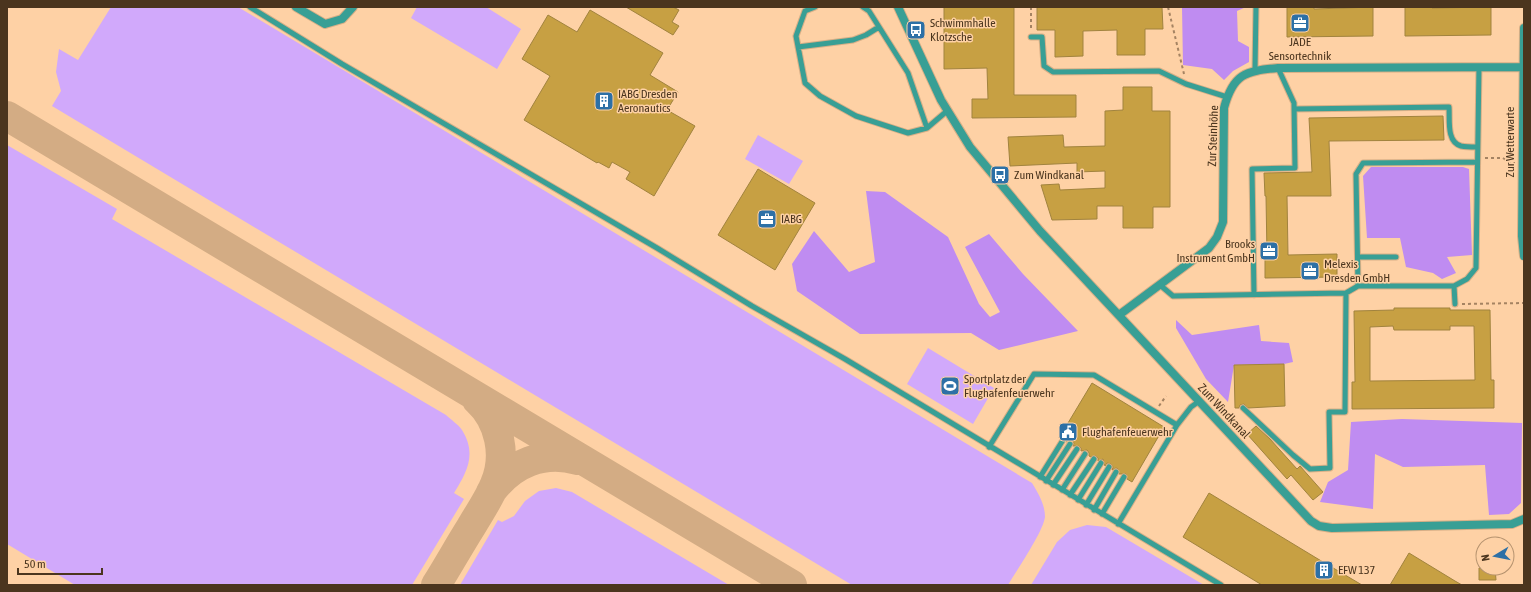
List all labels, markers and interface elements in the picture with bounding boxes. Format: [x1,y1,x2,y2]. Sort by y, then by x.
office icon: JADE Sensortechnik [1289,12,1311,34]
place label: Schwimmhalle Klotzsche [930,16,996,44]
bus stop icon: Schwimmhalle Klotzsche [905,19,927,41]
place label: JADE Sensortechnik [1269,35,1332,63]
place label: IABG Dresden Aeronautics [618,87,678,115]
building icon: IABG Dresden Aeronautics [593,90,615,112]
street label: Zur Steinhöhe [1205,105,1221,167]
street label: Zur Wetterwarte [1503,107,1517,177]
bus stop icon: Zum Windkanal [989,164,1011,186]
place label: Zum Windkanal [1014,168,1085,182]
office icon: IABG [756,208,778,230]
place label: IABG [781,212,802,226]
place label: Brooks Instrument GmbH [1176,237,1255,265]
office icon: Brooks Instrument GmbH [1258,240,1280,262]
place label: Melexis Dresden GmbH [1324,257,1390,285]
office icon: Melexis Dresden GmbH [1299,260,1321,282]
place label: Sportplatz der Flughafenfeuerwehr [964,372,1055,400]
sports icon: Sportplatz der Flughafenfeuerwehr [939,375,961,397]
street label: Zum Windkanal [1195,381,1254,442]
public building icon: Flughafenfeuerwehr [1057,421,1079,443]
place label: Flughafenfeuerwehr [1082,425,1173,439]
north arrow [1475,536,1515,576]
scale bar [18,550,102,576]
text: N [1479,553,1492,562]
text: 50 m [24,557,46,571]
building icon: EFW 137 [1313,559,1335,581]
place label: EFW 137 [1338,563,1376,577]

